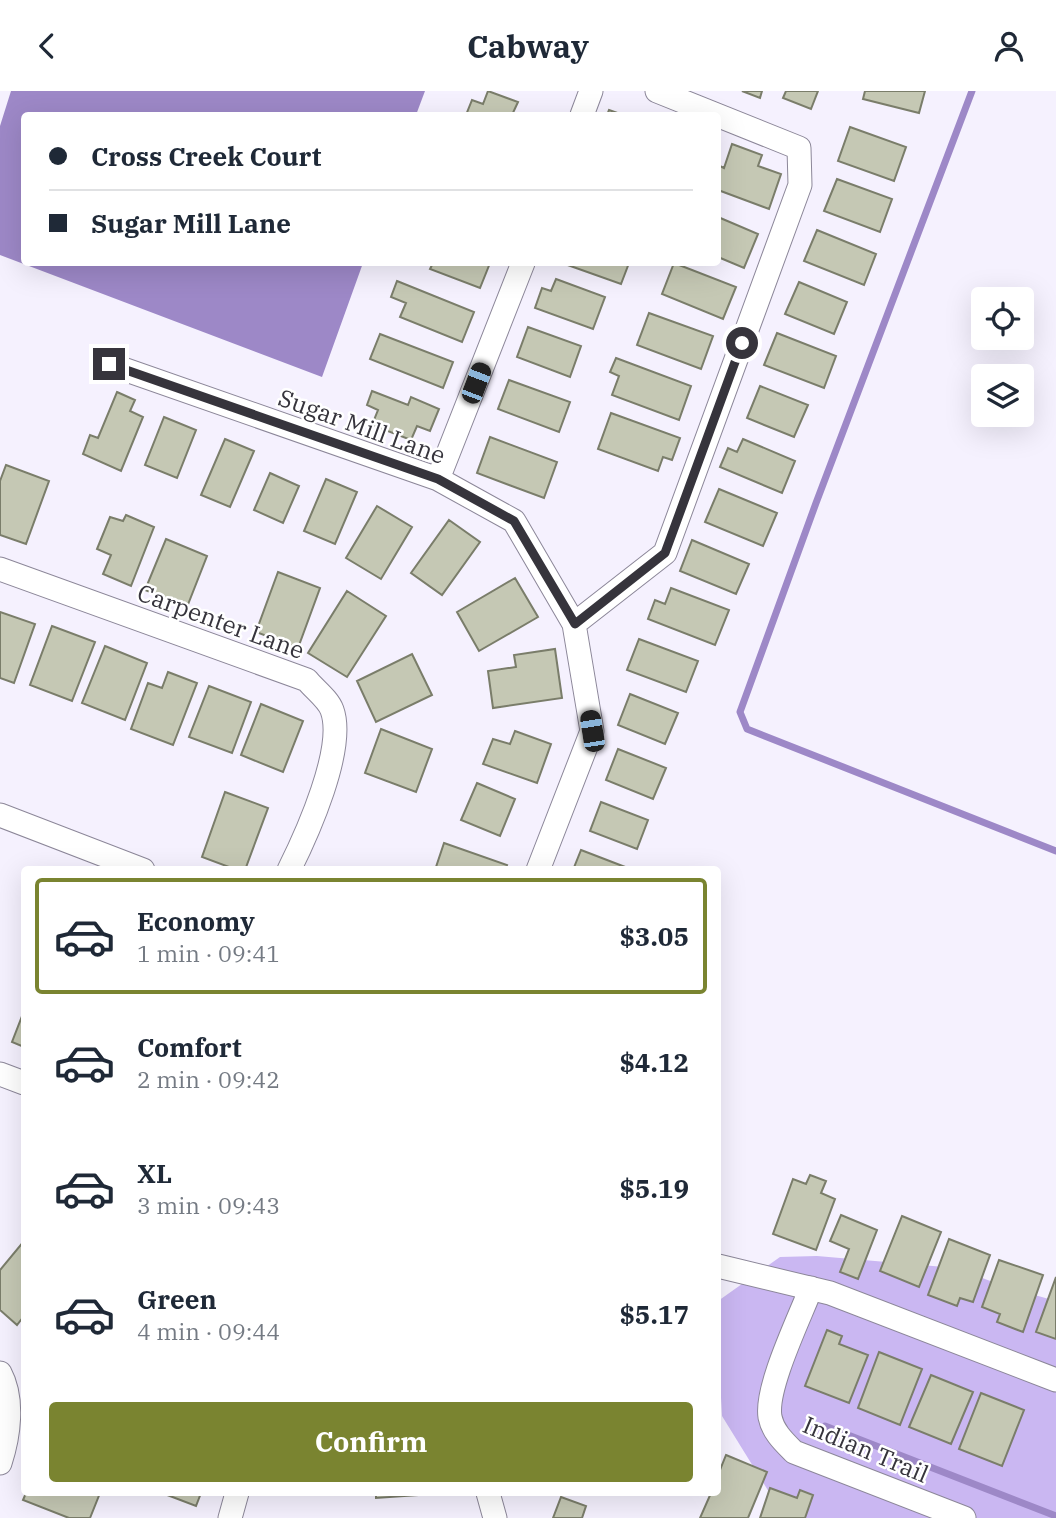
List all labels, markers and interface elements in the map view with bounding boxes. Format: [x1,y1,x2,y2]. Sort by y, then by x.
text: Cabway [467,25,589,67]
icon: back [28,27,66,65]
icon: person [990,27,1028,65]
text: Cross Creek Court [91,139,321,173]
text: Sugar Mill Lane [91,206,291,240]
map controls [971,287,1034,427]
button: locate [971,287,1034,350]
route start [726,327,758,359]
route end [93,348,125,380]
car [459,360,494,406]
button: layers [971,364,1034,427]
street label: Sugar Mill Lane [274,381,450,471]
street label: Carpenter Lane [133,576,309,666]
car [579,709,606,753]
text: Economy [137,904,255,938]
icon: car [53,905,116,968]
text: $3.05 [619,919,689,953]
text: 1 min · 09:41 [137,938,280,968]
text: Comfort [137,1030,242,1064]
icon: car [53,1031,116,1094]
text: $4.12 [619,1045,689,1079]
text: 2 min · 09:42 [137,1064,280,1094]
text: XL [137,1156,172,1190]
icon: car [53,1157,116,1220]
text: $5.19 [619,1171,689,1205]
text: 3 min · 09:43 [137,1190,280,1220]
text: Green [137,1282,217,1316]
icon: car [53,1283,116,1346]
text: $5.17 [619,1297,689,1331]
text: 4 min · 09:44 [137,1316,280,1346]
button: Confirm [49,1402,693,1482]
street label: Indian Trail [798,1408,934,1490]

